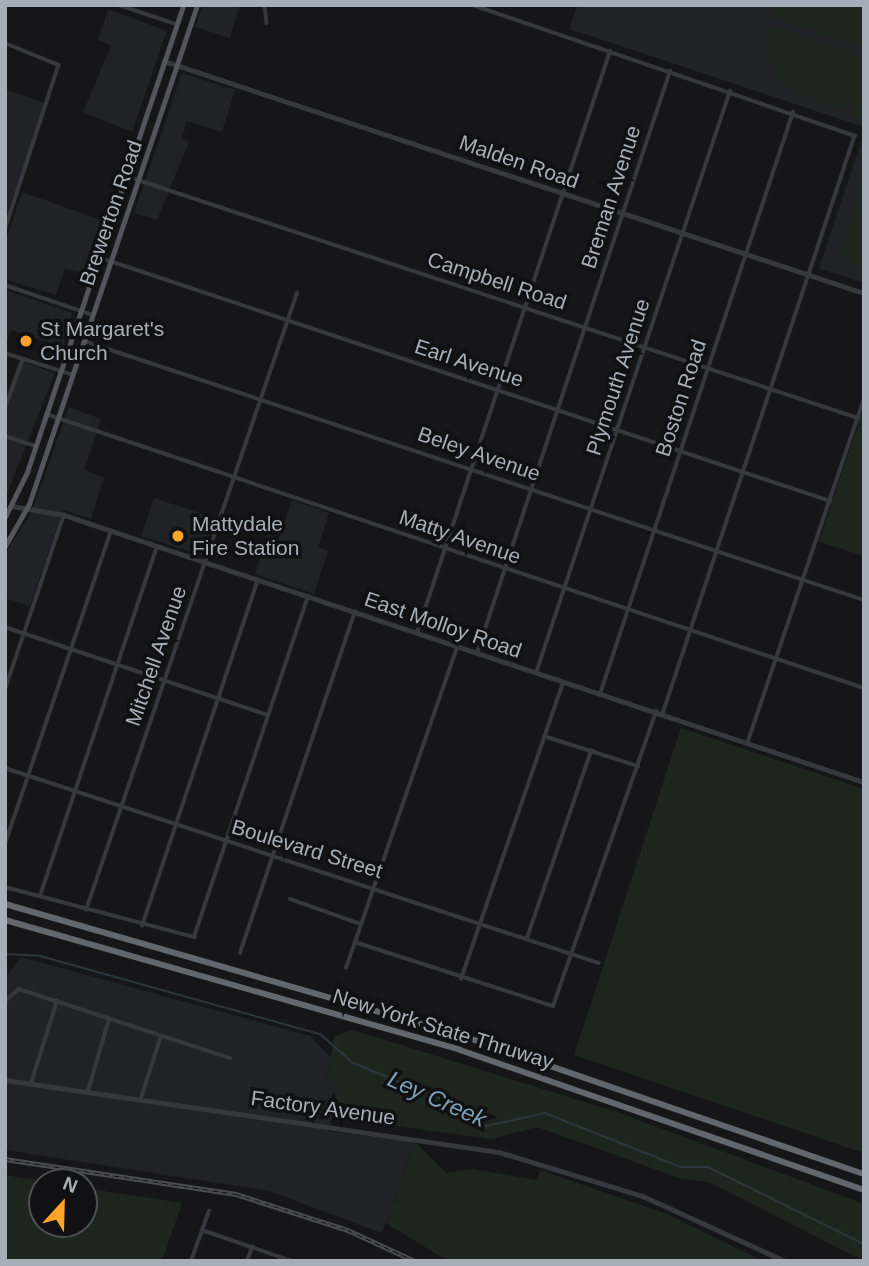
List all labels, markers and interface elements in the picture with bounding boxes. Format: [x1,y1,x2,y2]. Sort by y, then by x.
street label: Breman Avenue [576,122,646,272]
street label: Malden Road [456,130,582,194]
street label: Brewerton Road [74,137,148,289]
street label: Campbell Road [424,247,570,315]
street label: Plymouth Avenue [581,295,655,459]
place label: St Margaret's Church [40,316,164,366]
marker: St Margaret's Church [18,333,34,349]
street label: Earl Avenue [411,333,527,393]
street label: Boston Road [650,336,712,460]
street label: Beley Avenue [414,421,544,487]
street label: Matty Avenue [395,504,525,570]
place label: Mattydale Fire Station [192,511,299,561]
marker: Mattydale Fire Station [170,528,186,544]
street label: Mitchell Avenue [120,582,192,730]
street label: East Molloy Road [361,586,525,664]
street label: Boulevard Street [229,814,385,884]
street label: New York State Thruway [329,983,557,1075]
water label: Ley Creek [384,1065,490,1133]
street label: Factory Avenue [249,1085,397,1131]
north arrow [28,1168,98,1238]
text: N [60,1173,81,1197]

